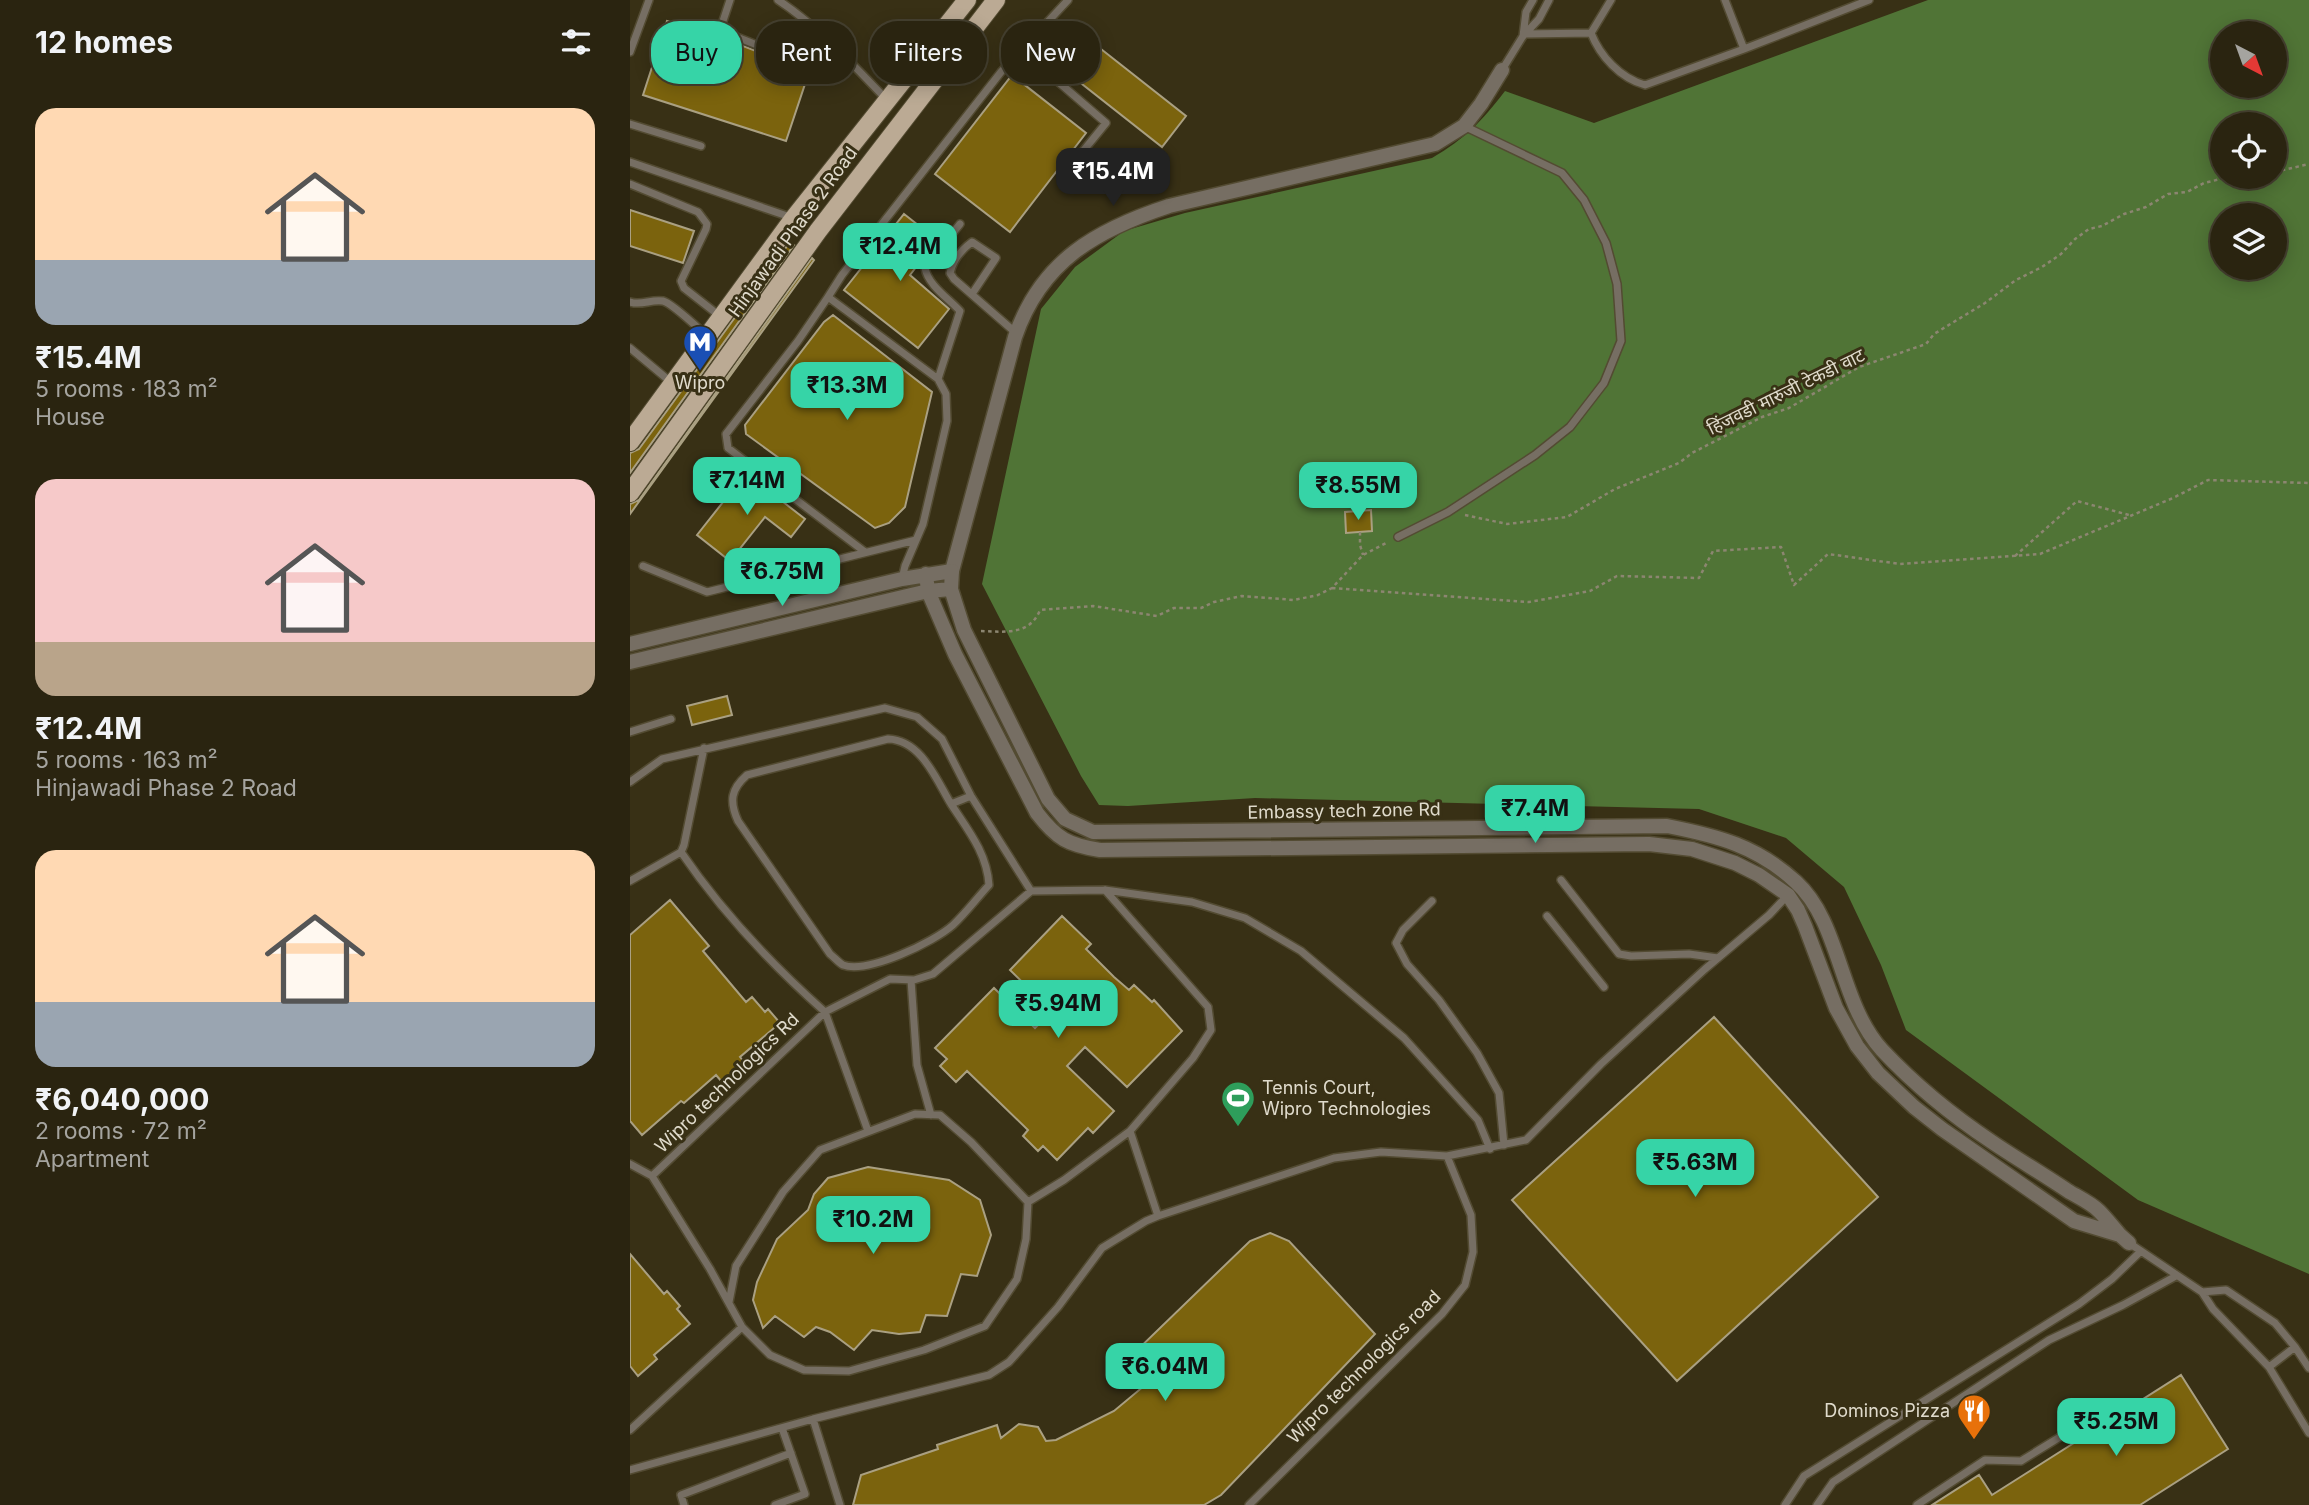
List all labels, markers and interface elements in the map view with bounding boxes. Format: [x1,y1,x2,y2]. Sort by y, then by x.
chip: Buy [651,21,742,84]
chip: Rent [756,21,856,84]
chip: Filters [870,21,987,84]
chip: New [1001,21,1100,84]
north arrow [2210,21,2287,98]
map controls [2210,21,2287,280]
icon: filters [557,23,595,61]
text: 12 homes [35,24,173,60]
button: locate [2210,112,2287,189]
street label: Hinjawadi Phase 2 Road [724,143,861,321]
pin: ₹15.4M [1056,148,1170,208]
icon: home [252,154,378,280]
text: ₹15.4M [1072,157,1154,185]
button: layers [2210,203,2287,280]
pin: ₹12.4M [843,224,957,283]
text: ₹12.4M [859,232,941,260]
metro station icon: Wipro [681,323,719,372]
text: ₹15.4M [35,339,142,375]
street label: हिंजवडी मारुंजी टेकडी वाट [1704,344,1869,439]
pin: ₹13.3M [790,362,904,422]
text: ₹13.3M [807,371,887,399]
place label: Wipro [675,372,725,393]
text: 5 rooms · 183 m² [35,375,218,403]
text: House [35,403,105,431]
pin: ₹7.14M [690,458,804,517]
pin: ₹8.55M [1301,462,1415,522]
text: ₹7.14M [709,466,785,494]
text: ₹8.55M [1315,471,1401,499]
icon: home [252,525,378,651]
pin: ₹6.75M [725,548,839,608]
text: ₹6.75M [740,557,824,585]
text: ₹12.4M [35,710,142,746]
text: 5 rooms · 163 m² [35,746,218,774]
text: Hinjawadi Phase 2 Road [35,774,297,802]
pin: ₹7.4M [1486,786,1584,845]
text: ₹7.4M [1501,794,1569,822]
street label: Embassy tech zone Rd [1247,798,1441,823]
icon: home [252,896,378,1022]
pin: ₹5.94M [1001,981,1115,1040]
text: ₹5.94M [1015,989,1101,1017]
street label: Wipro technologics Rd [650,1008,803,1157]
place label: Tennis Court, Wipro Technologies [1262,1077,1431,1119]
sports icon: Tennis Court, Wipro Technologies [1219,1079,1257,1128]
text: ₹6,040,000 [35,1081,210,1117]
text: 2 rooms · 72 m² [35,1117,207,1145]
pin: ₹5.63M [1638,1140,1752,1199]
text: Apartment [35,1145,149,1173]
text: ₹5.63M [1652,1148,1738,1176]
pin: ₹10.2M [816,1196,930,1256]
text: ₹10.2M [832,1205,914,1233]
street label: Wipro technologics road [1283,1286,1445,1448]
pin: ₹6.04M [1108,1344,1222,1403]
text: ₹6.04M [1122,1352,1208,1380]
restaurant icon: Dominos Pizza [1955,1392,1993,1441]
pin: ₹5.25M [2059,1398,2173,1458]
place label: Dominos Pizza [1824,1400,1950,1421]
text: ₹5.25M [2073,1407,2159,1435]

